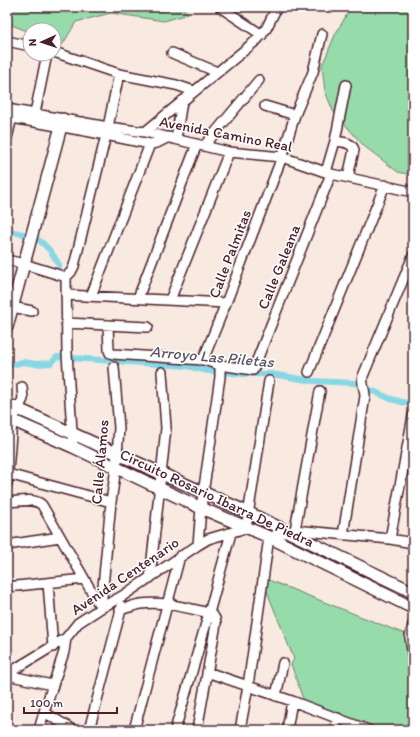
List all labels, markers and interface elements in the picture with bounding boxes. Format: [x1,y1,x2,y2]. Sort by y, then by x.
north arrow [22,22,62,62]
text: N [26,38,39,47]
street label: Avenida Camino Real [158,112,295,156]
street label: Calle Palmitas [205,207,255,301]
street label: Calle Galeana [254,222,304,312]
water label: Arroyo Las Piletas [149,342,275,371]
street label: Calle Álamos [87,419,113,505]
street label: Circuito Rosario Ibarra De Piedra [117,445,317,551]
street label: Avenida Centenario [68,533,182,619]
scale bar [24,689,117,715]
text: 100 m [30,696,63,710]

